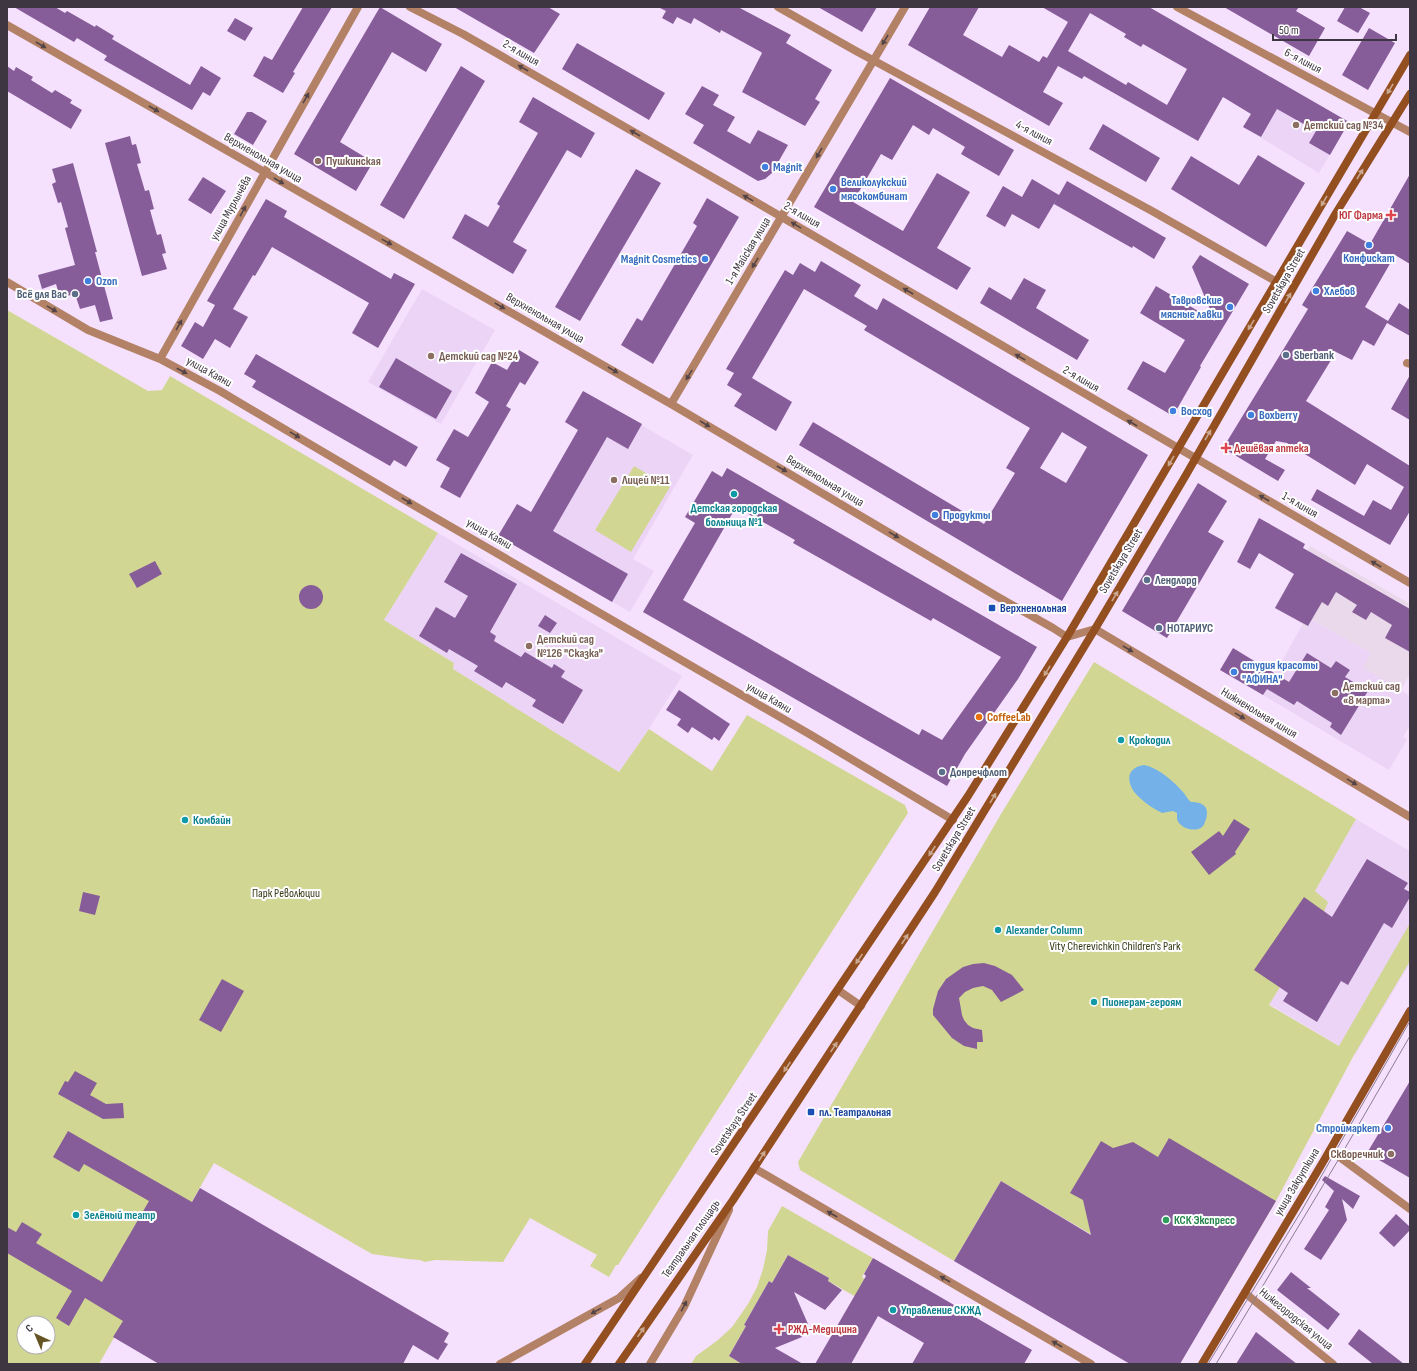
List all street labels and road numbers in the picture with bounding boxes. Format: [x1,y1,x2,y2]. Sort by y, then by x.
street label: 2-я линия [500,37,542,70]
street label: 6-я линия [1282,45,1325,77]
street label: 4-я линия [1013,117,1055,149]
street label: Верхненольная улица [221,130,305,187]
street label: улица Мурлычёва [207,172,255,243]
street label: 2-я линия [781,199,823,232]
street label: 1-я Майская улица [722,214,774,287]
street label: Sovetskaya Street [1259,245,1309,316]
street label: Верхненольная улица [503,290,587,347]
street label: улица Каяни [183,353,235,391]
street label: 2-я линия [1060,363,1102,396]
street label: Верхненольная улица [783,452,867,510]
street label: 1-я линия [1279,489,1321,521]
street label: улица Каяни [464,515,514,553]
street label: Sovetskaya Street [1096,526,1146,596]
street label: улица Каяни [744,679,794,717]
street label: Нижненольная линия [1218,684,1300,742]
street label: Sovetskaya Street [929,804,979,874]
street label: Sovetskaya Street [707,1089,761,1158]
street label: улица Закруткина [1271,1145,1323,1218]
street label: Театральная площадь [658,1197,724,1281]
street label: Нижегородская улица [1256,1285,1336,1354]

